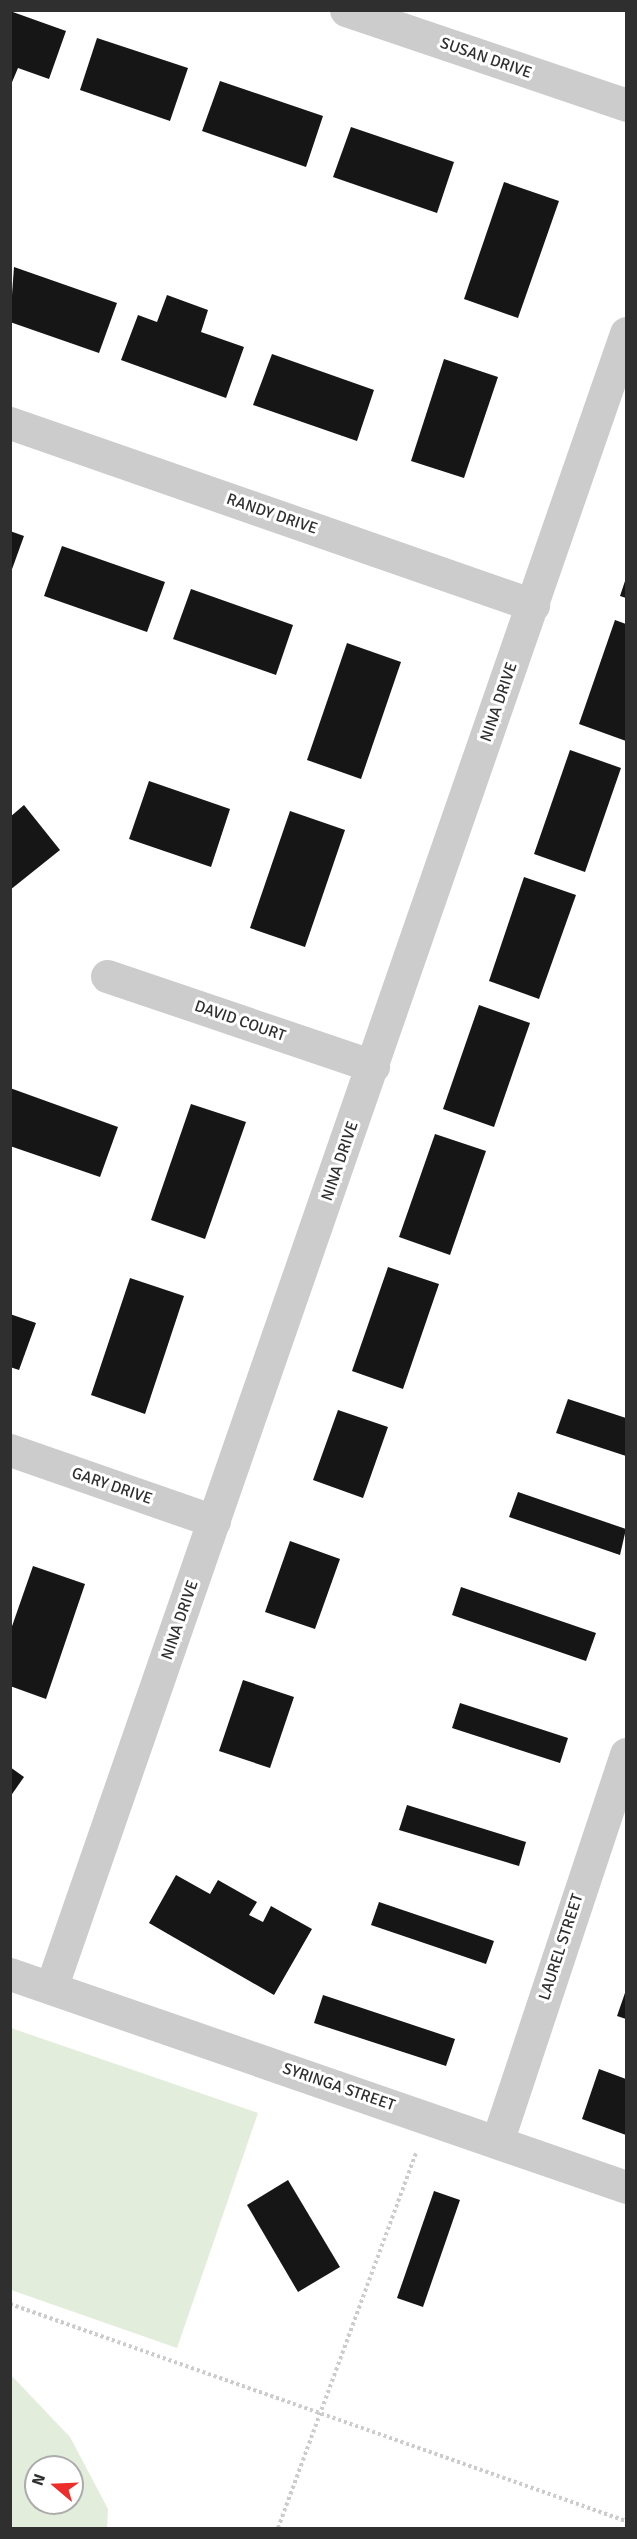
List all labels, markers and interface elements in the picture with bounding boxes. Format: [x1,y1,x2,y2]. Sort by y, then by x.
street label: SUSAN DRIVE [438,33,534,83]
street label: RANDY DRIVE [224,489,320,539]
street label: NINA DRIVE [476,660,522,744]
street label: DAVID COURT [192,996,288,1046]
street label: NINA DRIVE [317,1119,363,1203]
street label: GARY DRIVE [69,1463,155,1509]
street label: NINA DRIVE [157,1578,203,1662]
street label: LAUREL STREET [535,1891,587,2003]
street label: SYRINGA STREET [280,2059,398,2115]
north arrow [24,2455,84,2515]
text: N [28,2471,50,2488]

